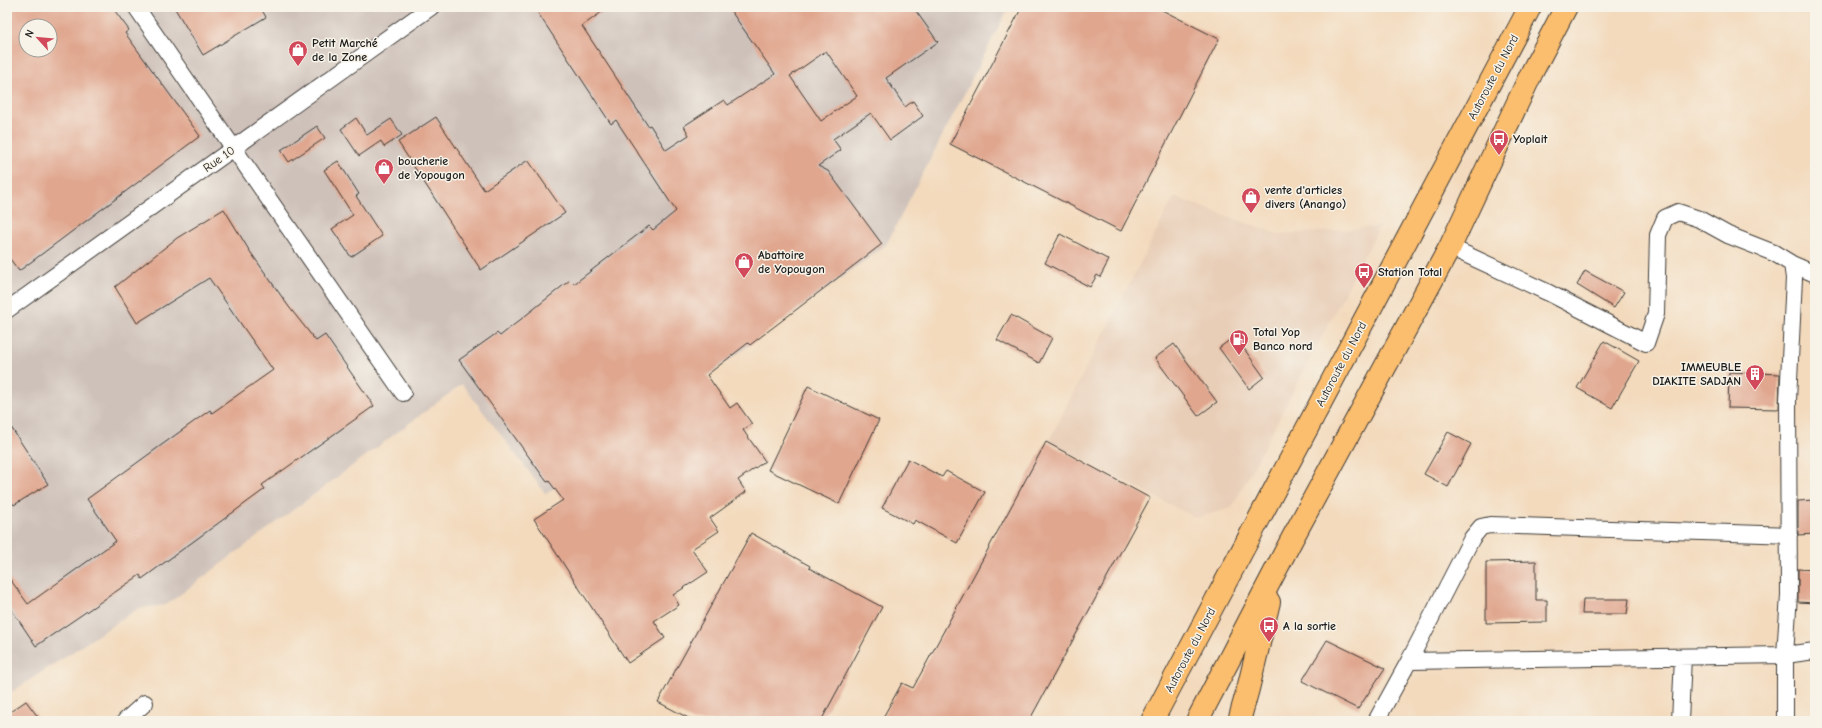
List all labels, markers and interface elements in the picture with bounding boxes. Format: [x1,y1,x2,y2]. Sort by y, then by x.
north arrow [18,18,58,58]
text: N [22,28,37,40]
street label: Autoroute du Nord [1465,32,1521,122]
place label: Petit Marché de la Zone [312,36,378,64]
shop icon: Petit Marché de la Zone [287,39,309,67]
bus stop icon: Yoplait [1488,128,1510,156]
place label: Yoplait [1513,132,1549,146]
street label: Rue 10 [200,143,238,175]
place label: boucherie de Yopougon [398,154,465,182]
shop icon: boucherie de Yopougon [373,157,395,185]
place label: vente d'articles divers (Anango) [1264,183,1346,211]
shop icon: vente d'articles divers (Anango) [1240,186,1262,214]
place label: Abattoire de Yopougon [758,248,825,276]
shop icon: Abattoire de Yopougon [733,251,755,279]
bus stop icon: Station Total [1353,261,1375,289]
place label: Station Total [1378,265,1442,279]
street label: Autoroute du Nord [1313,319,1369,409]
place label: Total Yop Banco nord [1253,325,1313,353]
fuel station icon: Total Yop Banco nord [1228,328,1250,356]
place label: IMMEUBLE DIAKITE SADJAN [1652,360,1741,388]
building icon: IMMEUBLE DIAKITE SADJAN [1744,363,1766,391]
street label: Autoroute du Nord [1162,605,1218,695]
bus stop icon: A la sortie [1258,615,1280,643]
place label: A la sortie [1283,619,1336,633]

